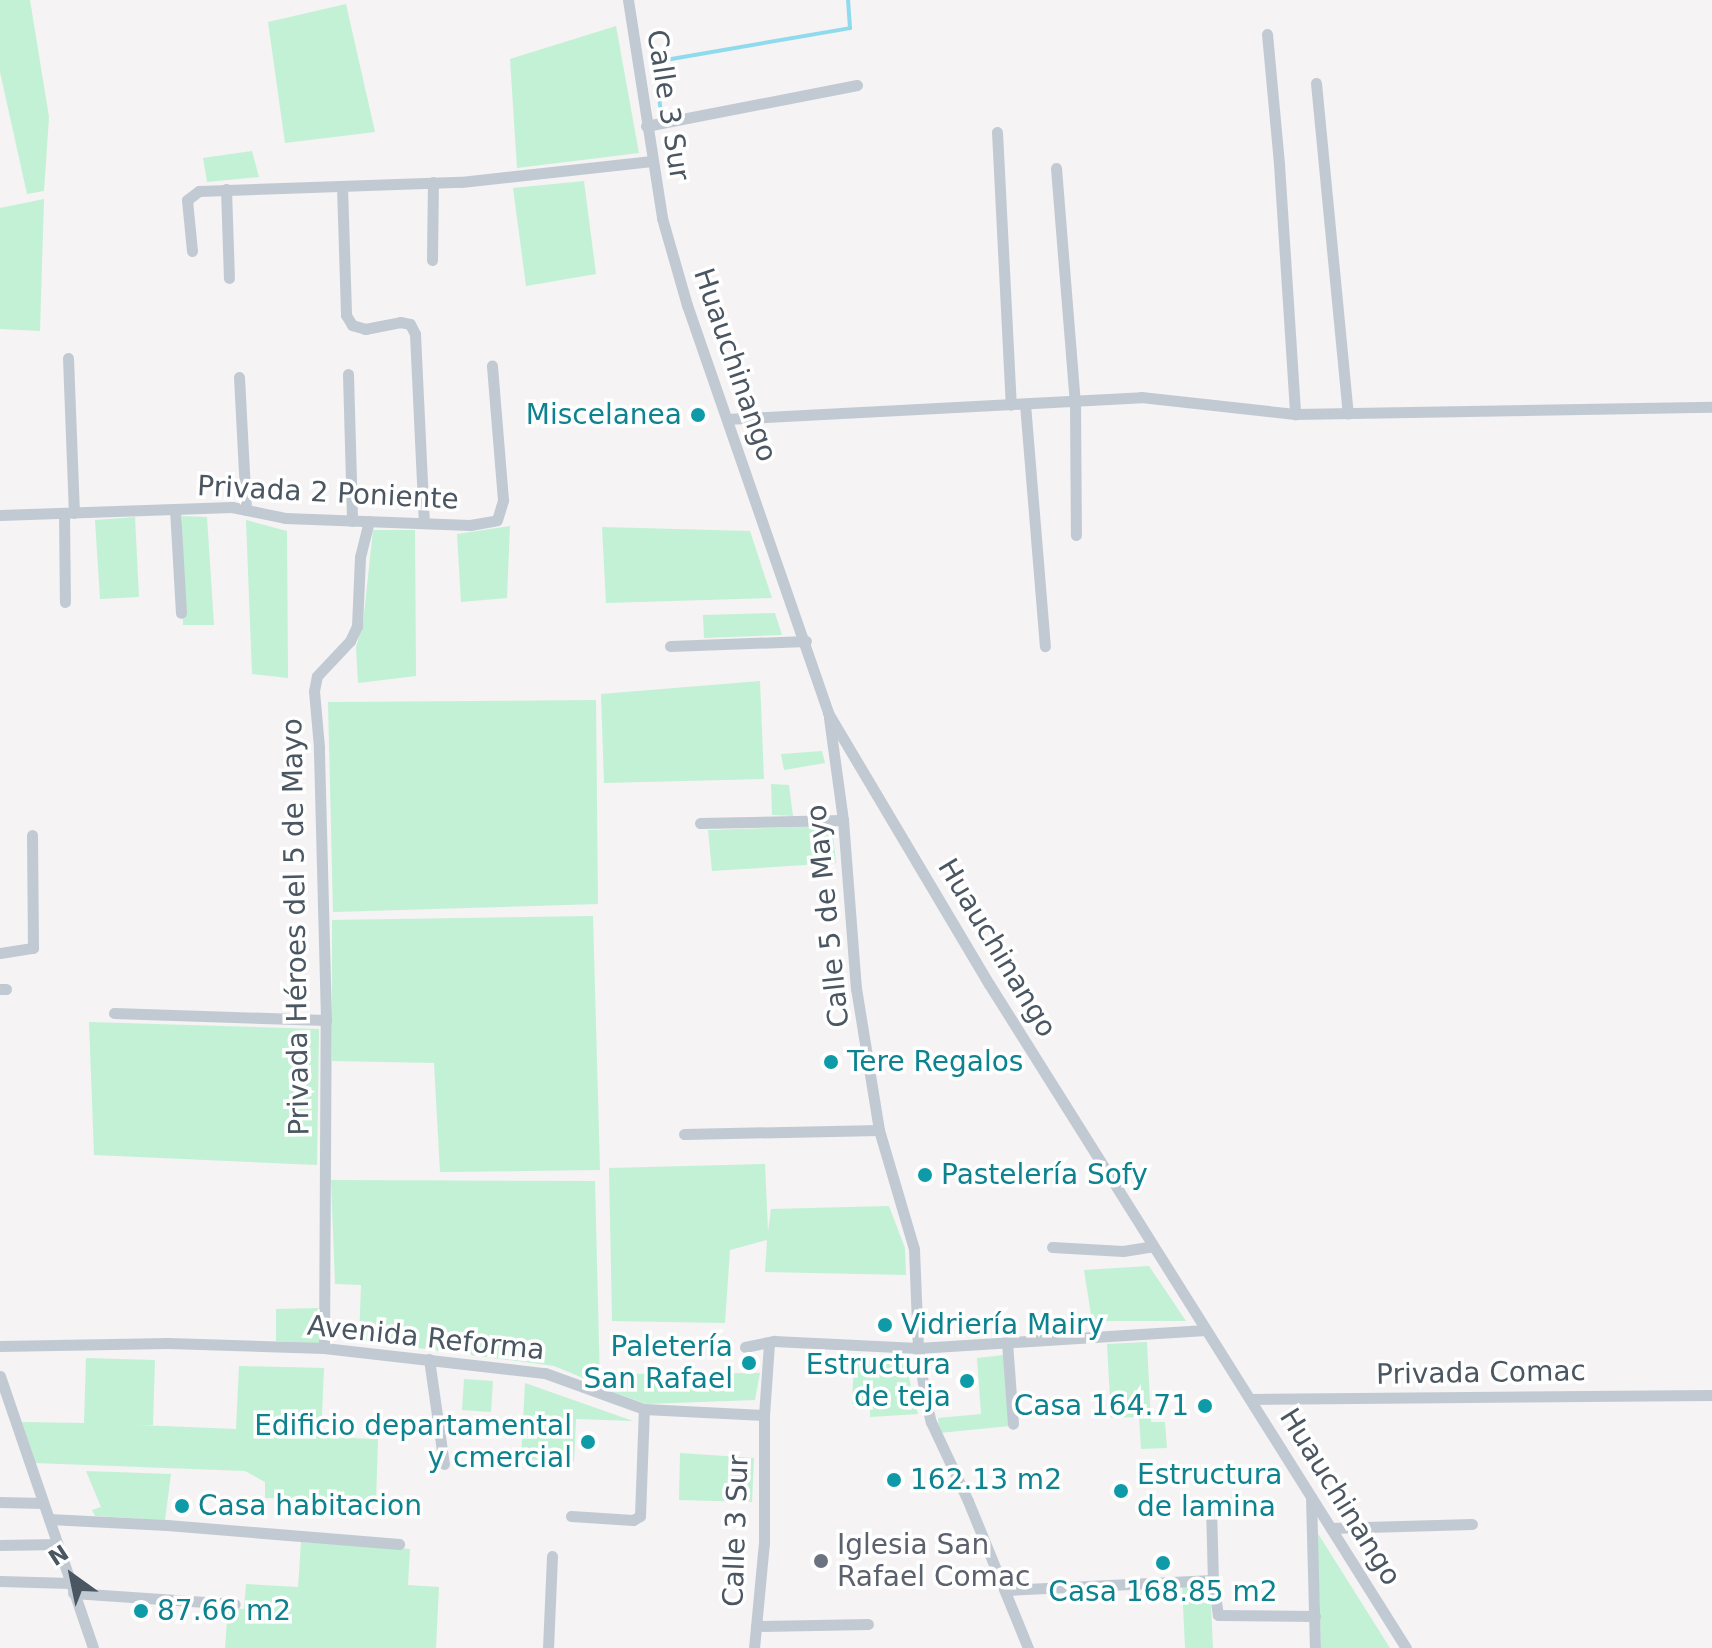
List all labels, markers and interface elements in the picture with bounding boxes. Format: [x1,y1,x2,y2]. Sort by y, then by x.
street label: Calle 3 Sur [640,27,696,183]
street label: Huauchinango [686,264,784,466]
place label: Miscelanea [526,398,682,432]
marker: Miscelanea [689,406,707,424]
street label: Privada 2 Poniente [196,469,460,517]
street label: Privada Héroes del 5 de Mayo [276,718,316,1136]
street label: Calle 5 de Mayo [800,803,856,1029]
street label: Huauchinango [931,853,1063,1043]
place label: Tere Regalos [847,1045,1023,1079]
marker: Tere Regalos [822,1053,840,1071]
place label: Pastelería Sofy [941,1158,1148,1192]
marker: Pastelería Sofy [916,1166,934,1184]
place label: Vidriería Mairy [901,1308,1104,1342]
street label: Avenida Reforma [306,1309,546,1367]
marker: Vidriería Mairy [876,1316,894,1334]
place label: Paletería San Rafael [583,1330,733,1396]
place label: Estructura de teja [806,1348,951,1414]
marker: Paletería San Rafael [740,1354,758,1372]
street label: Privada Comac [1376,1354,1586,1392]
marker: Estructura de teja [958,1372,976,1390]
place label: Casa 164.71 [1014,1389,1189,1423]
marker: Casa 164.71 [1196,1397,1214,1415]
street label: Huauchinango [1272,1402,1408,1592]
place label: Edificio departamental y cmercial [254,1409,572,1475]
marker: Edificio departamental y cmercial [579,1433,597,1451]
street label: Calle 3 Sur [717,1454,755,1608]
place label: Estructura de lamina [1137,1458,1282,1524]
place label: 162.13 m2 [910,1463,1062,1497]
marker: 162.13 m2 [885,1471,903,1489]
marker: Estructura de lamina [1112,1482,1130,1500]
place label: Casa habitacion [198,1489,422,1523]
marker: Casa habitacion [173,1497,191,1515]
place label: Iglesia San Rafael Comac [837,1528,1030,1594]
north arrow [32,1536,112,1616]
text: N [44,1540,73,1571]
marker: Iglesia San Rafael Comac [812,1552,830,1570]
marker: Casa 168.85 m2 [1154,1554,1172,1572]
place label: Casa 168.85 m2 [1048,1575,1278,1609]
place label: 87.66 m2 [157,1594,291,1628]
marker: 87.66 m2 [132,1602,150,1620]

